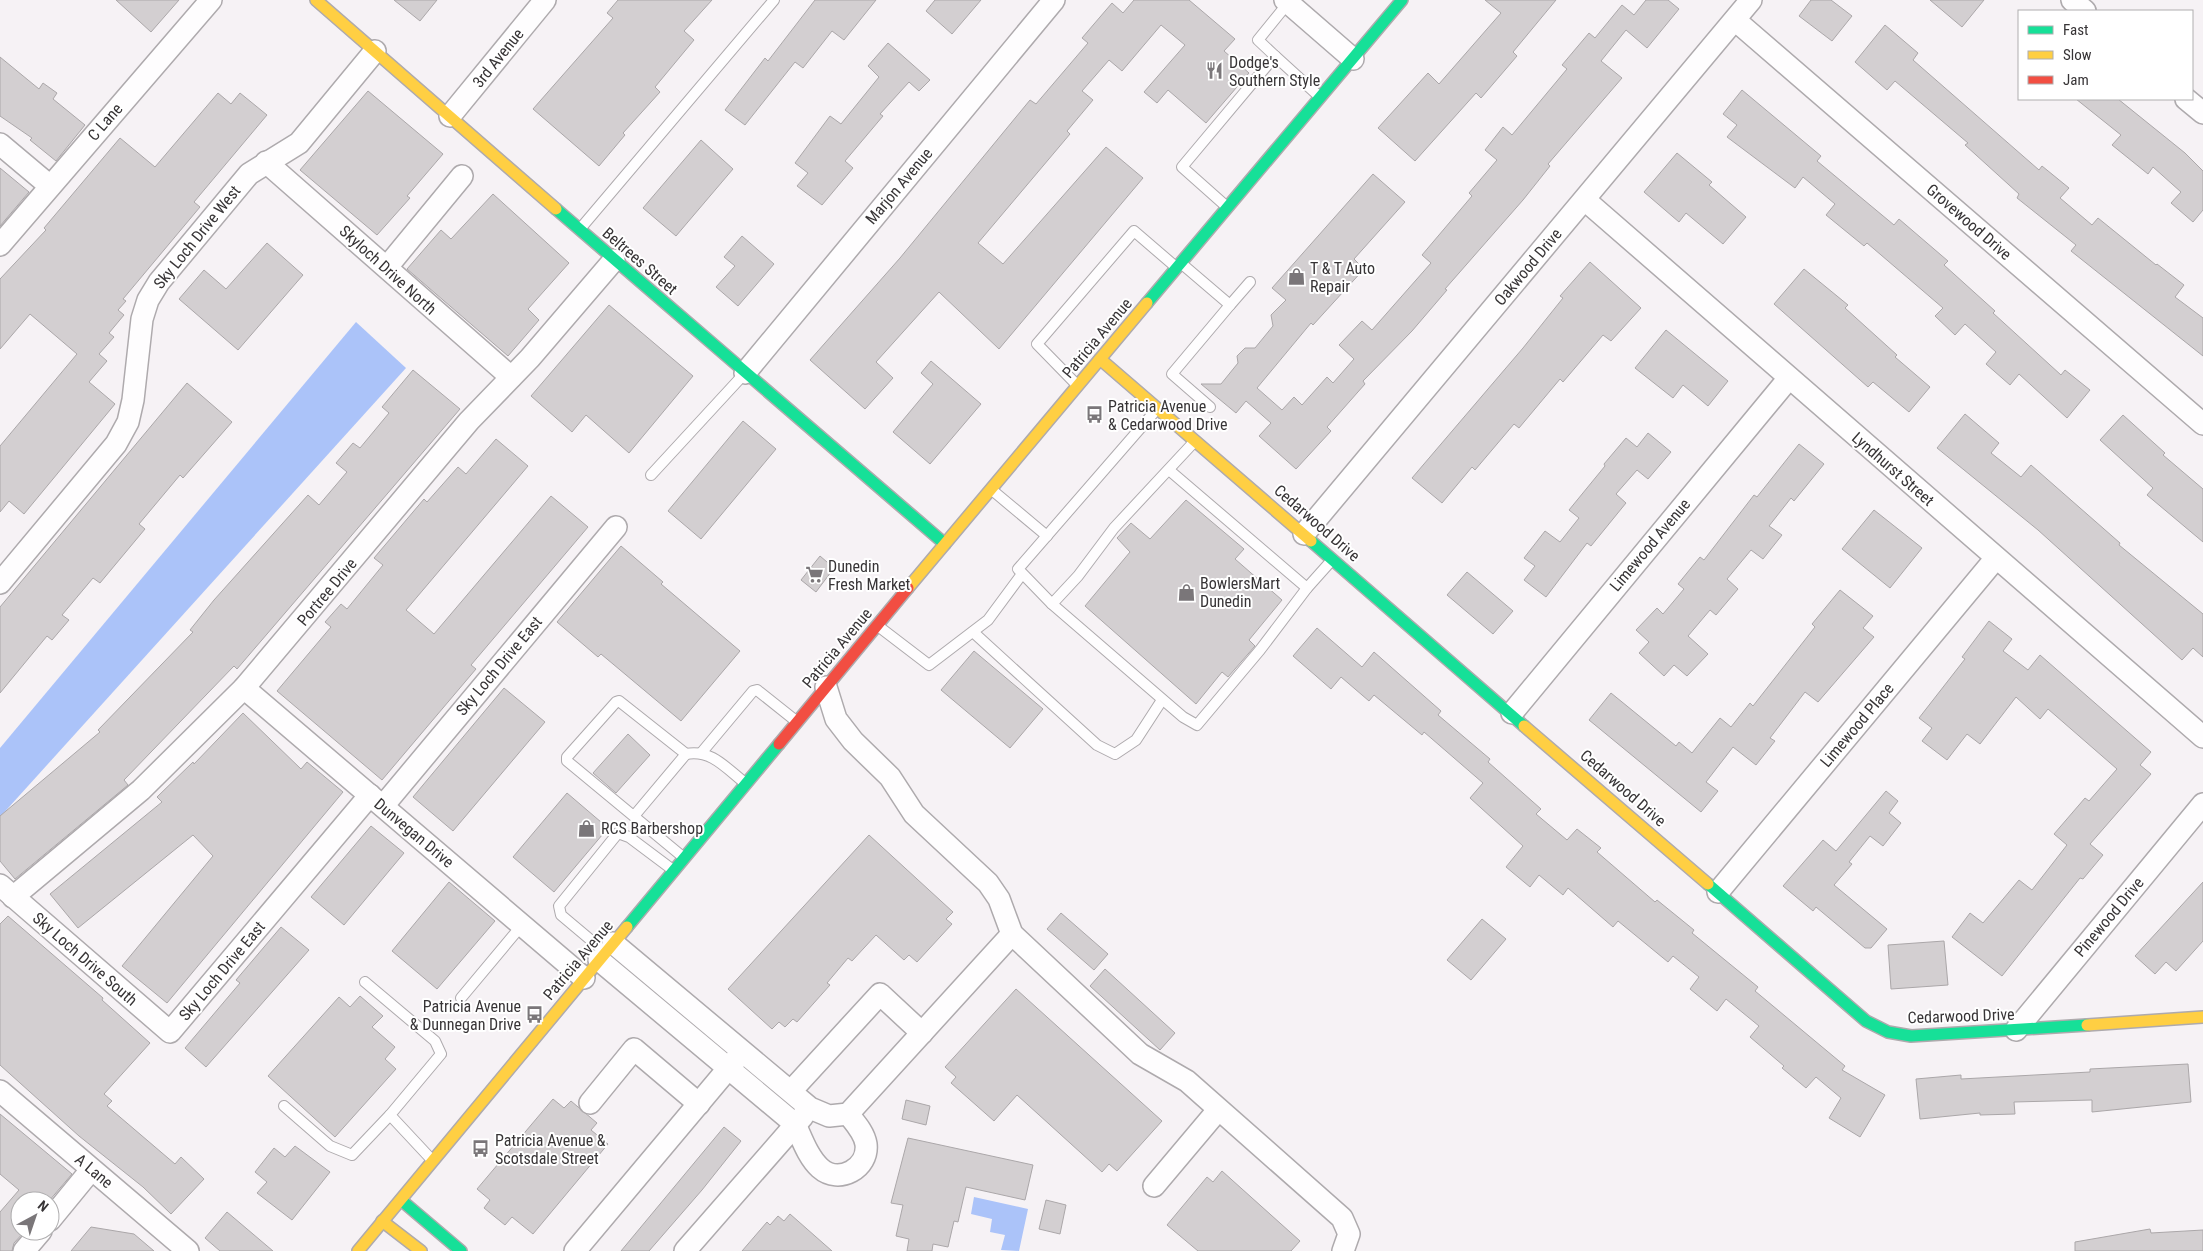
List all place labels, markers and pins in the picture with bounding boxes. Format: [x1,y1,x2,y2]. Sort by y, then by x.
place label: Dodge's Southern Style [1229,53,1320,90]
restaurant icon: Dodge's Southern Style [1205,61,1225,81]
place label: T & T Auto Repair [1310,259,1375,296]
shop icon: T & T Auto Repair [1286,267,1306,287]
place label: Patricia Avenue & Cedarwood Drive [1108,397,1228,434]
bus stop icon: Patricia Avenue & Cedarwood Drive [1084,405,1104,425]
place label: Dunedin Fresh Market [828,557,911,594]
supermarket icon: Dunedin Fresh Market [804,565,824,585]
place label: BowlersMart Dunedin [1200,574,1281,611]
shop icon: BowlersMart Dunedin [1176,582,1196,602]
shop icon: RCS Barbershop [577,818,597,838]
place label: RCS Barbershop [601,819,703,838]
place label: Patricia Avenue & Dunnegan Drive [410,997,521,1034]
bus stop icon: Patricia Avenue & Dunnegan Drive [525,1005,545,1025]
place label: Patricia Avenue & Scotsdale Street [495,1131,606,1168]
bus stop icon: Patricia Avenue & Scotsdale Street [471,1139,491,1159]

